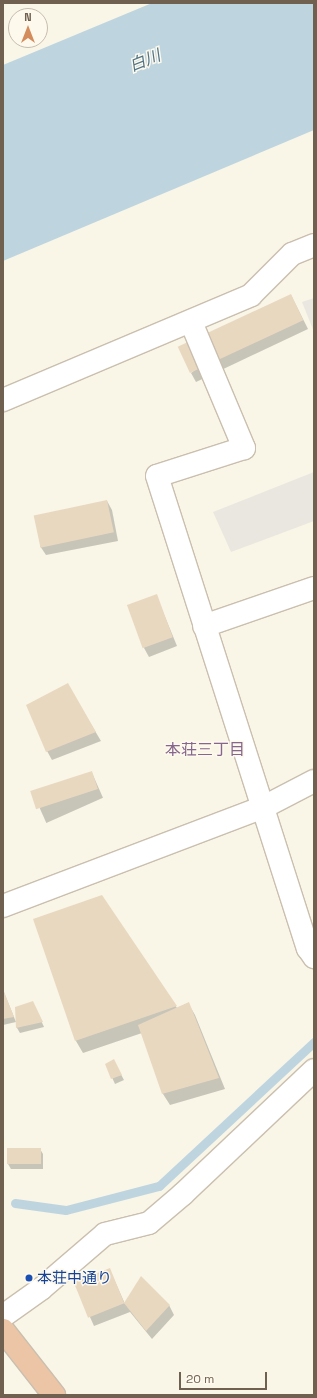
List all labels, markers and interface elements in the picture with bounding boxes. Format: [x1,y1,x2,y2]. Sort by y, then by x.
north arrow [8,8,48,48]
text: N [24,10,32,24]
water label: 白川 [127,46,163,76]
district label: 本荘三丁目 [165,740,245,760]
place label: 本荘中通り [37,1269,112,1287]
marker: 本荘中通り [24,1273,34,1283]
scale bar [181,1364,269,1390]
text: 20 m [186,1371,214,1387]

